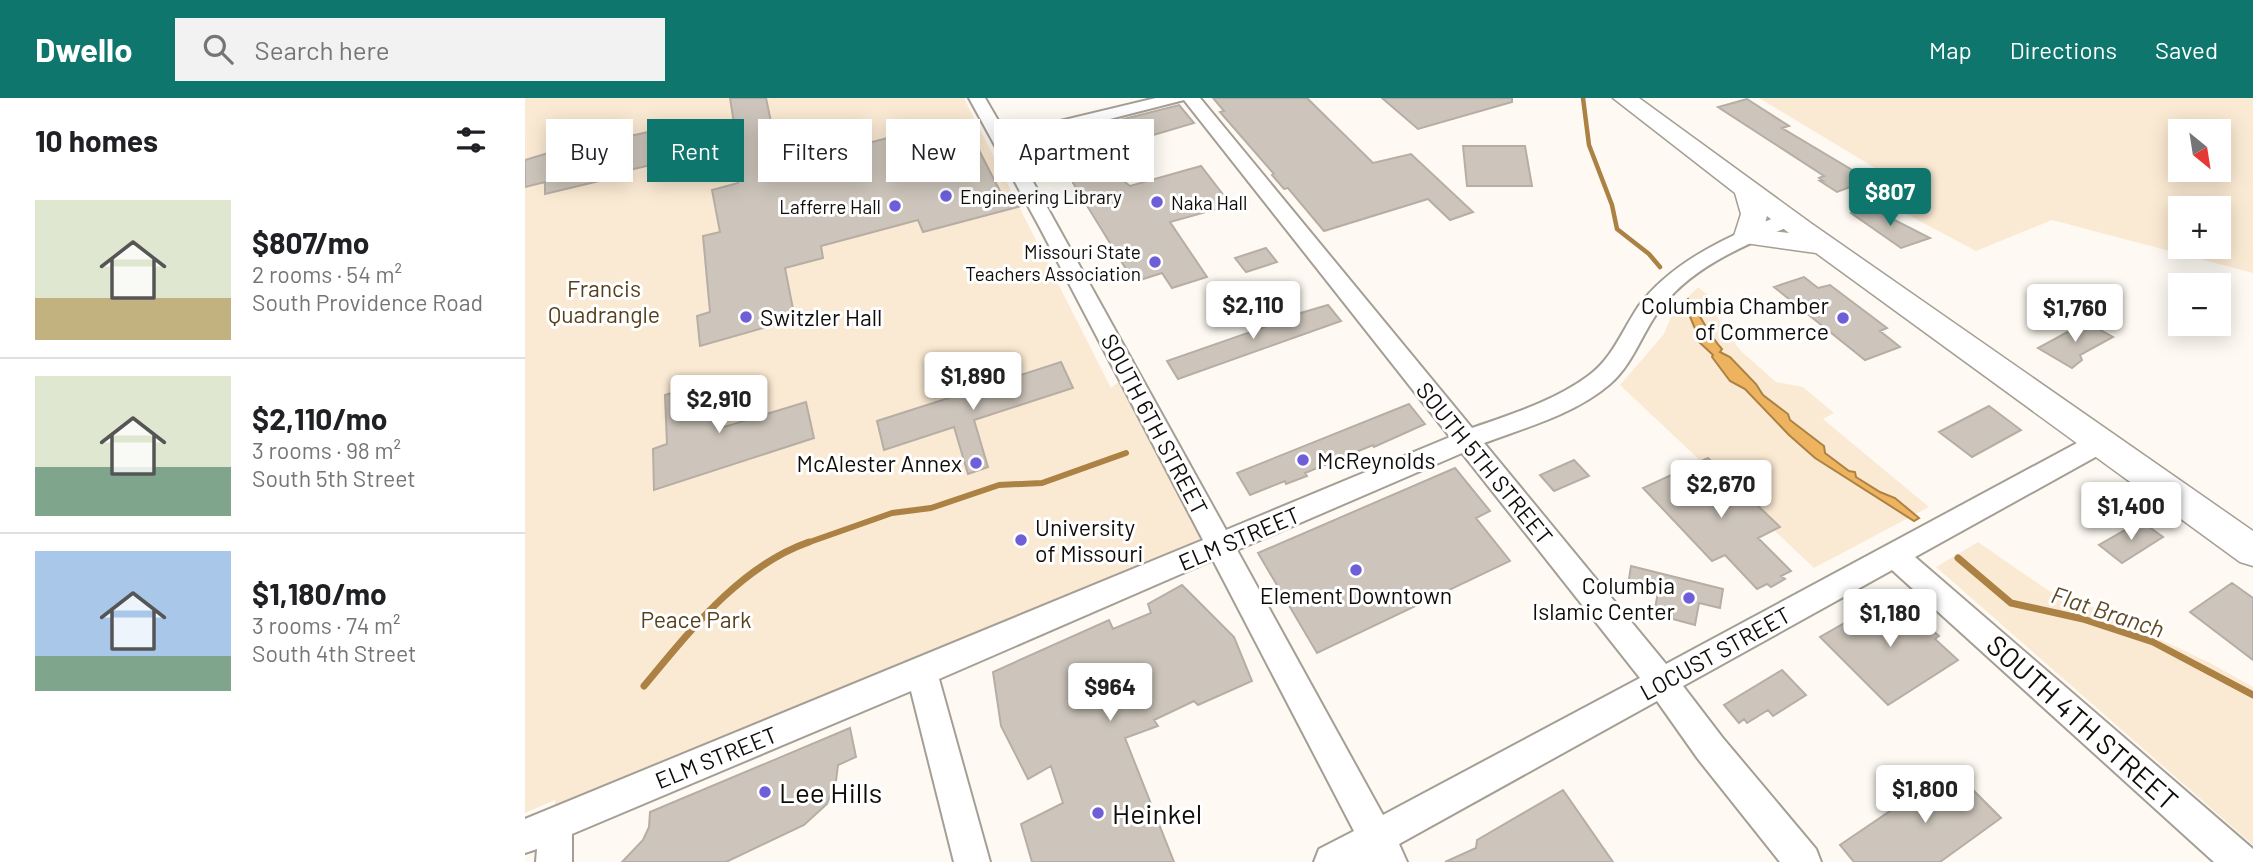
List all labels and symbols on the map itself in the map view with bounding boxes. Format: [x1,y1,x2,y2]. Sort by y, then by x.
north arrow [2168,119,2231,182]
pin: $807 [1849,169,1931,228]
place label: Engineering Library [960,185,1122,208]
marker: Engineering Library [938,188,954,204]
place label: Naka Hall [1171,191,1247,214]
marker: Naka Hall [1149,194,1165,210]
place label: Lafferre Hall [779,195,881,218]
marker: Lafferre Hall [887,198,903,214]
place label: Missouri State Teachers Association [965,240,1141,285]
marker: Missouri State Teachers Association [1147,254,1163,270]
park label: Francis Quadrangle [548,274,660,328]
pin: $2,110 [1196,282,1310,341]
pin: $1,760 [2018,285,2132,344]
place label: Columbia Chamber of Commerce [1641,291,1830,345]
place label: Switzler Hall [760,303,882,331]
marker: Switzler Hall [738,309,754,325]
marker: Columbia Chamber of Commerce [1835,310,1851,326]
street label: SOUTH 6TH STREET [1095,329,1215,519]
pin: $1,890 [916,352,1030,412]
pin: $2,910 [662,376,776,435]
street label: SOUTH 5TH STREET [1411,376,1559,550]
place label: McReynolds [1317,446,1436,474]
place label: McAlester Annex [796,449,962,477]
marker: McReynolds [1295,452,1311,468]
marker: McAlester Annex [968,455,984,471]
pin: $2,670 [1664,460,1778,520]
pin: $1,400 [2074,482,2188,542]
street label: ELM STREET [1174,500,1304,576]
place label: University of Missouri [1035,513,1143,567]
marker: University of Missouri [1013,532,1029,548]
marker: Element Downtown [1348,562,1364,578]
place label: Columbia Islamic Center [1532,571,1676,625]
water label: Flat Branch [2048,579,2168,643]
place label: Element Downtown [1260,581,1452,609]
pin: $1,180 [1833,589,1947,649]
marker: Columbia Islamic Center [1681,590,1697,606]
street label: LOCUST STREET [1635,600,1795,706]
park label: Peace Park [640,605,752,633]
street label: SOUTH 4TH STREET [1980,627,2186,817]
pin: $964 [1069,664,1151,723]
street label: ELM STREET [651,720,781,794]
pin: $1,800 [1868,766,1982,825]
place label: Lee Hills [779,775,882,809]
marker: Lee Hills [757,784,773,800]
place label: Heinkel [1112,796,1202,830]
marker: Heinkel [1090,805,1106,821]

